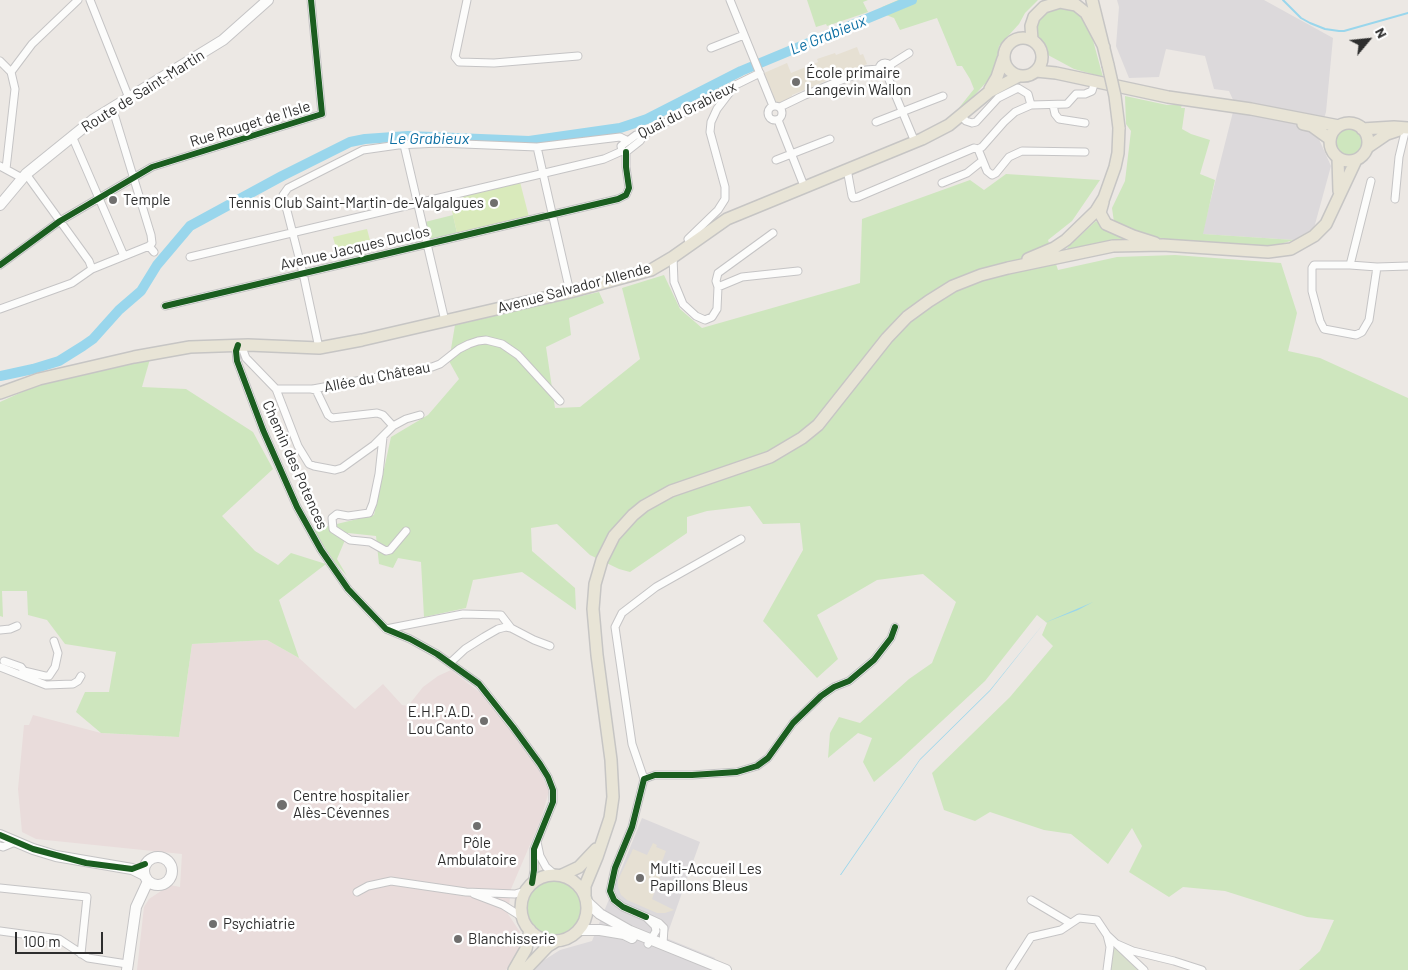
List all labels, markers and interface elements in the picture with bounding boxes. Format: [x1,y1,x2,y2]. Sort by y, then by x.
water label: Le Grabieux [787,11,869,59]
north arrow [1343,15,1393,65]
text: N [1372,25,1391,41]
street label: Route de Saint-Martin [78,46,208,136]
place label: École primaire Langevin Wallon [806,64,911,99]
marker: École primaire Langevin Wallon [790,76,802,88]
street label: Quai du Grabieux [635,77,739,143]
street label: Rue Rouget de l'Isle [188,97,312,151]
water label: Le Grabieux [389,129,469,149]
place label: Temple [123,191,171,209]
marker: Temple [107,194,119,206]
place label: Tennis Club Saint-Martin-de-Valgalgues [228,194,484,212]
marker: Tennis Club Saint-Martin-de-Valgalgues [488,197,500,209]
street label: Avenue Jacques Duclos [278,222,432,274]
street label: Avenue Salvador Allende [495,259,653,317]
street label: Allée du Château [322,358,432,396]
street label: Chemin des Potences [258,398,332,532]
place label: E.H.P.A.D. Lou Canto [408,703,474,738]
marker: E.H.P.A.D. Lou Canto [478,715,490,727]
place label: Centre hospitalier Alès-Cévennes [293,787,409,822]
marker: Centre hospitalier Alès-Cévennes [275,798,289,812]
marker: Pôle Ambulatoire [471,820,483,832]
place label: Pôle Ambulatoire [437,834,517,869]
place label: Multi-Accueil Les Papillons Bleus [650,860,762,895]
marker: Multi-Accueil Les Papillons Bleus [634,872,646,884]
place label: Psychiatrie [223,915,295,933]
marker: Psychiatrie [207,918,219,930]
scale bar [18,922,105,954]
place label: Blanchisserie [468,930,556,948]
text: 100 m [23,932,61,950]
marker: Blanchisserie [452,933,464,945]

